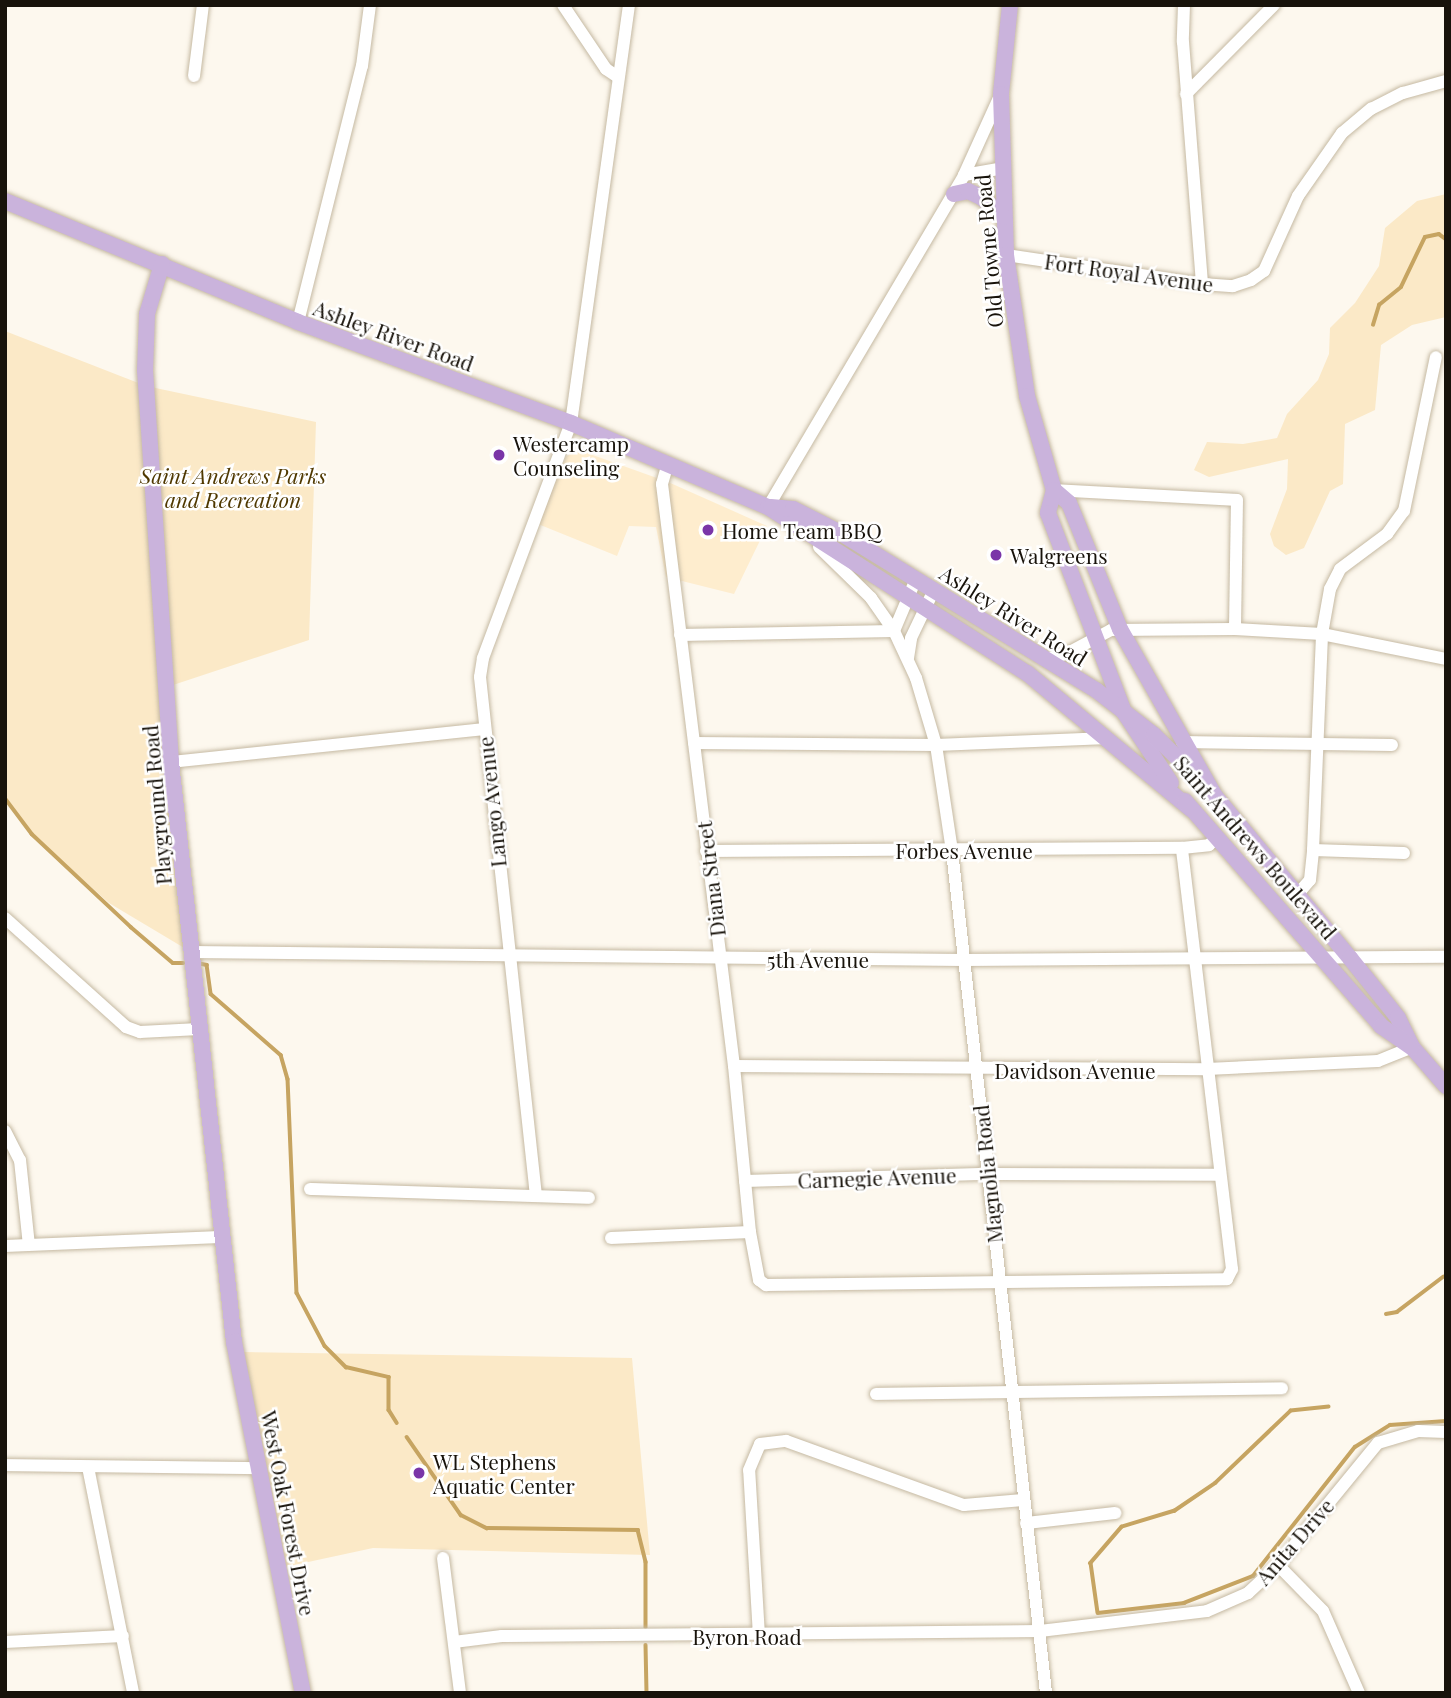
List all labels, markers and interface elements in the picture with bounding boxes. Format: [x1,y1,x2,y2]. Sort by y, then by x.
street label: Old Towne Road [969,173,1007,329]
street label: Fort Royal Avenue [1042,248,1216,296]
street label: Ashley River Road [310,294,478,376]
place label: Westercamp Counseling [513,430,629,480]
marker: Westercamp Counseling [491,447,507,463]
park label: Saint Andrews Parks and Recreation [140,462,326,512]
place label: Home Team BBQ [722,517,882,543]
marker: Home Team BBQ [700,522,716,538]
place label: Walgreens [1010,542,1108,568]
marker: Walgreens [988,547,1004,563]
street label: Ashley River Road [935,559,1093,671]
street label: Playground Road [136,724,176,886]
street label: Lango Avenue [472,735,510,869]
street label: Saint Andrews Boulevard [1169,750,1343,944]
street label: Diana Street [690,820,730,938]
street label: Forbes Avenue [895,837,1033,863]
street label: 5th Avenue [766,946,870,972]
street label: Davidson Avenue [994,1057,1156,1083]
street label: Magnolia Road [967,1103,1007,1245]
street label: Carnegie Avenue [797,1162,957,1192]
street label: West Oak Forest Drive [257,1408,321,1618]
place label: WL Stephens Aquatic Center [433,1448,575,1498]
marker: WL Stephens Aquatic Center [411,1465,427,1481]
street label: Anita Drive [1250,1493,1338,1589]
street label: Byron Road [692,1623,802,1649]

